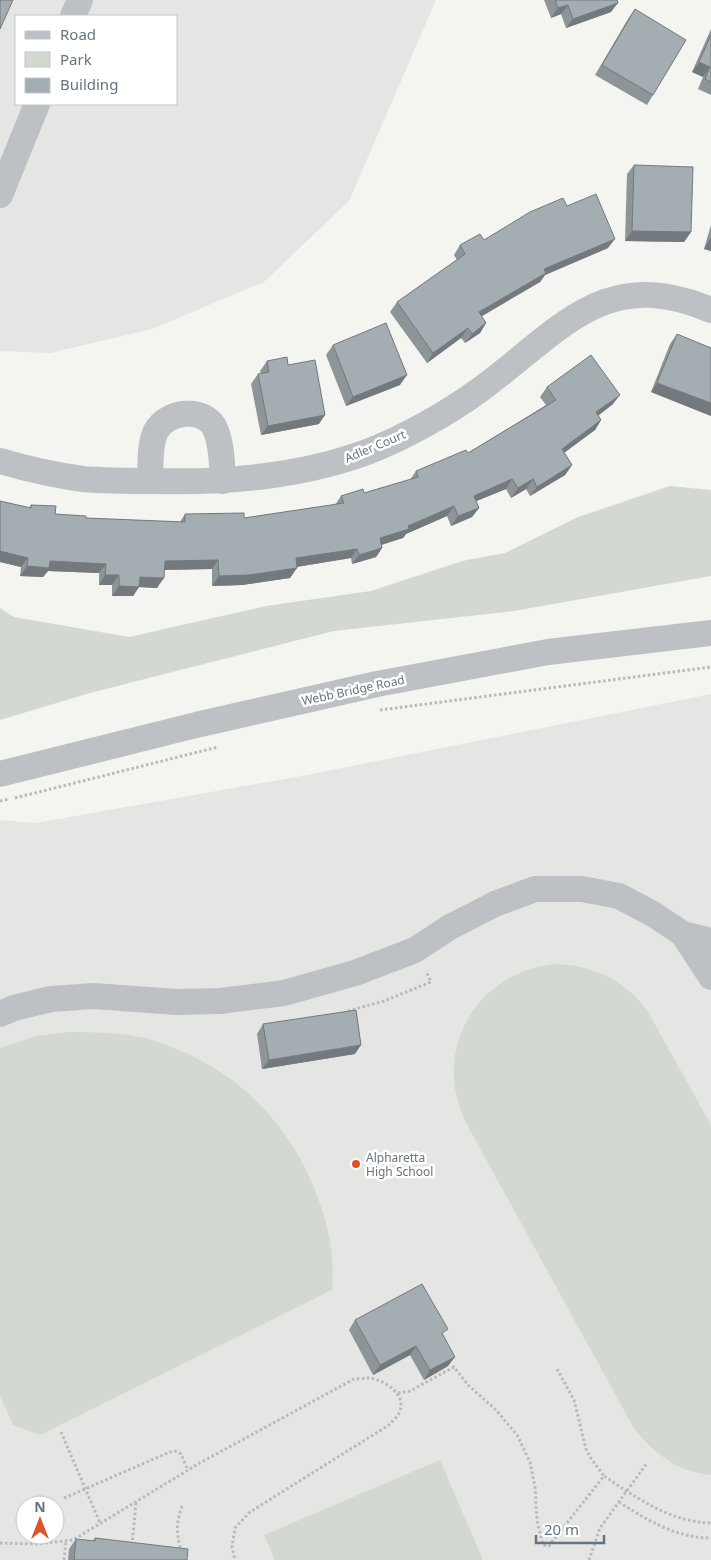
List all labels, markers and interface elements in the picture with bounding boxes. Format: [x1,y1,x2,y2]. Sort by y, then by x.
legend [15,15,178,105]
text: Road [60,24,96,44]
text: Park [60,49,92,69]
text: Building [60,74,118,94]
street label: Adler Court [342,425,409,466]
street label: Webb Bridge Road [300,671,406,709]
place label: Alpharetta High School [366,1149,433,1180]
marker: Alpharetta High School [350,1158,362,1170]
north arrow [15,1495,65,1545]
text: N [34,1497,46,1516]
scale bar [536,1512,604,1544]
text: 20 m [544,1519,579,1539]

